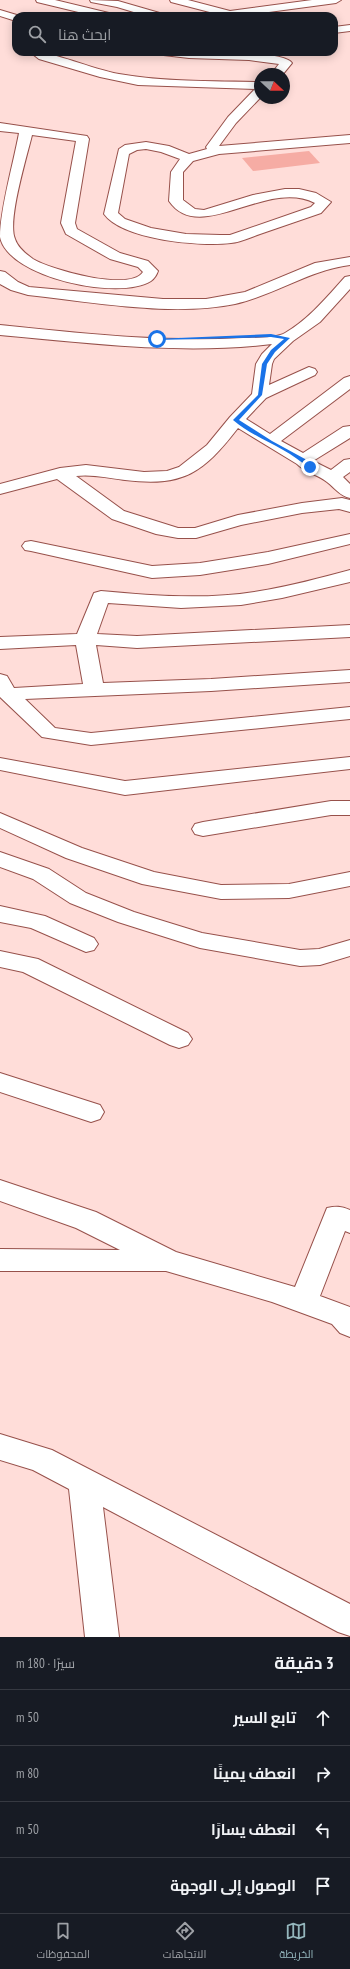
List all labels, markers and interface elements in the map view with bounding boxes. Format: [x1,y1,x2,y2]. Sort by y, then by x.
search box [12,12,338,56]
icon: search [26,23,48,45]
text: ابحث هنا [58,25,111,44]
north arrow [254,68,290,104]
route start [148,330,166,348]
route end [301,458,319,476]
text: 3 دقيقة [274,1652,334,1674]
text: سيرًا · 180 m [16,1655,75,1672]
icon: ahead [312,1707,334,1729]
text: تابع السير [233,1708,296,1727]
text: 50 m [16,1709,39,1726]
icon: right [312,1763,334,1785]
text: انعطف يمينًا [213,1764,296,1783]
text: 80 m [16,1765,39,1782]
icon: left [312,1819,334,1841]
text: انعطف يسارًا [211,1820,296,1839]
text: 50 m [16,1821,39,1838]
icon: arrive [312,1875,334,1897]
text: الوصول إلى الوجهة [170,1876,296,1895]
tab: المحفوظات [36,1920,90,1964]
tab: الاتجاهات [163,1920,206,1964]
tab: الخريطة [279,1920,314,1964]

